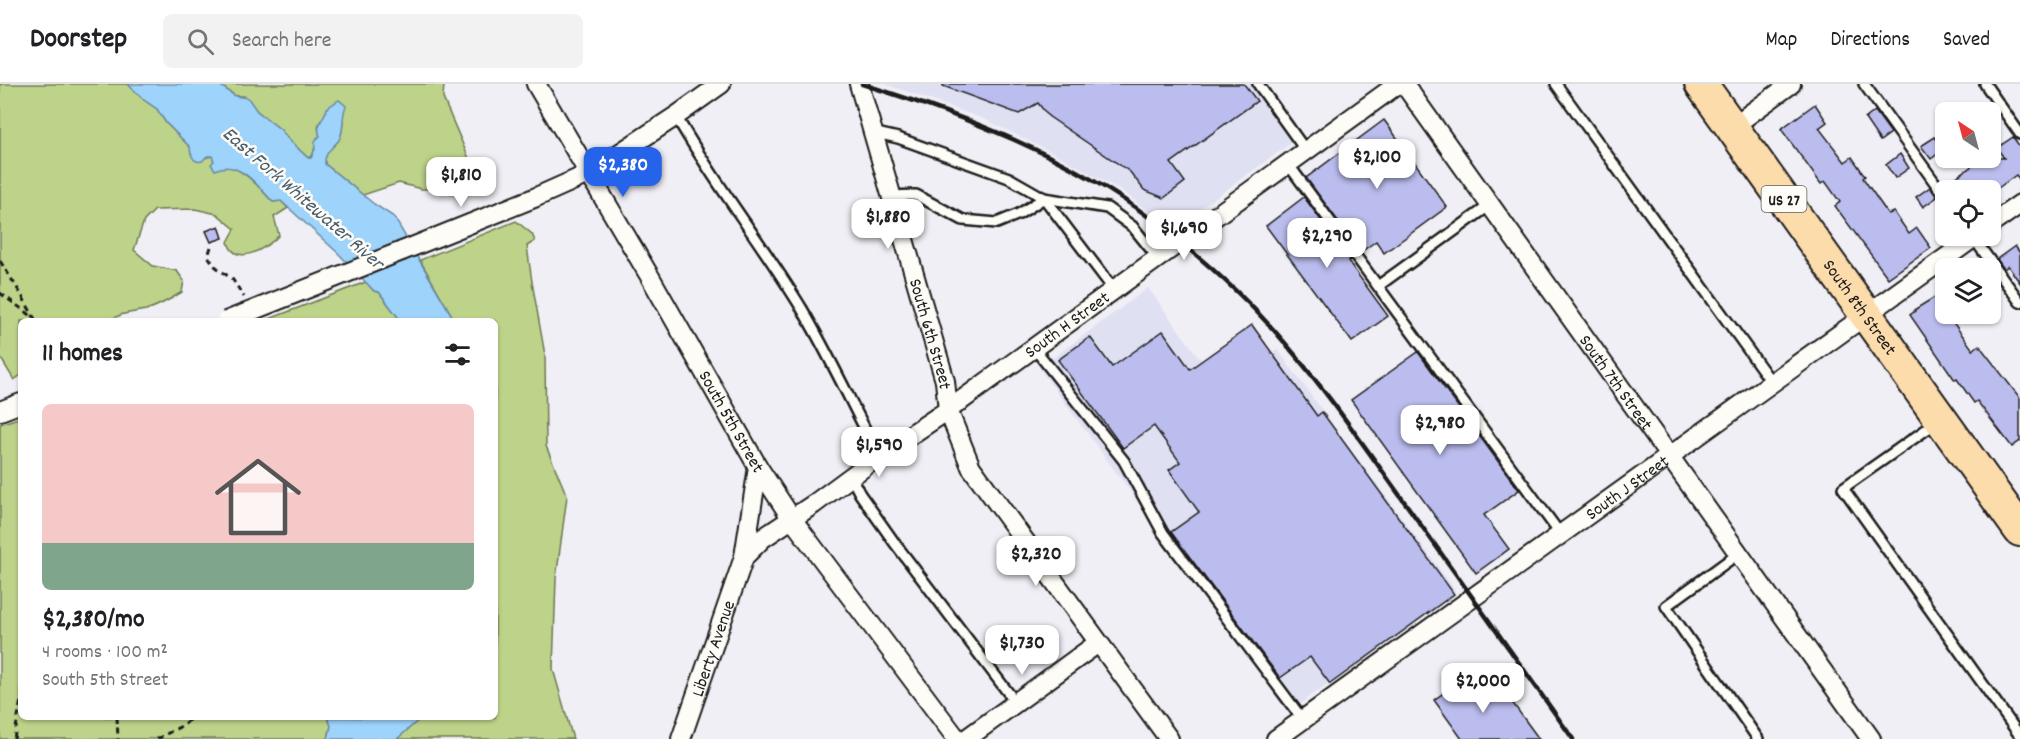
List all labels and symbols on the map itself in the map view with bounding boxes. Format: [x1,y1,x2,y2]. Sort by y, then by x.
north arrow [1935,102,2001,168]
water label: East Fork Whitewater River [215,121,391,279]
pin: $2,100 [1328,139,1426,190]
pin: $2,380 [574,147,672,198]
pin: $1,810 [412,157,510,208]
road number: US 27 [1762,186,1806,212]
pin: $1,880 [839,199,937,250]
pin: $1,690 [1135,210,1233,261]
pin: $2,290 [1278,218,1376,269]
street label: South 8th Street [1815,255,1902,362]
street label: South 6th Street [901,276,956,391]
street label: South H Street [1020,286,1116,365]
street label: South 7th Street [1572,330,1657,437]
street label: South 5th Street [691,367,769,479]
pin: $2,980 [1391,405,1489,456]
pin: $1,590 [830,427,928,478]
street label: South J Street [1581,450,1675,527]
pin: $2,320 [987,536,1085,587]
street label: Liberty Avenue [687,597,743,701]
pin: $1,730 [973,625,1071,676]
pin: $2,000 [1434,663,1532,714]

